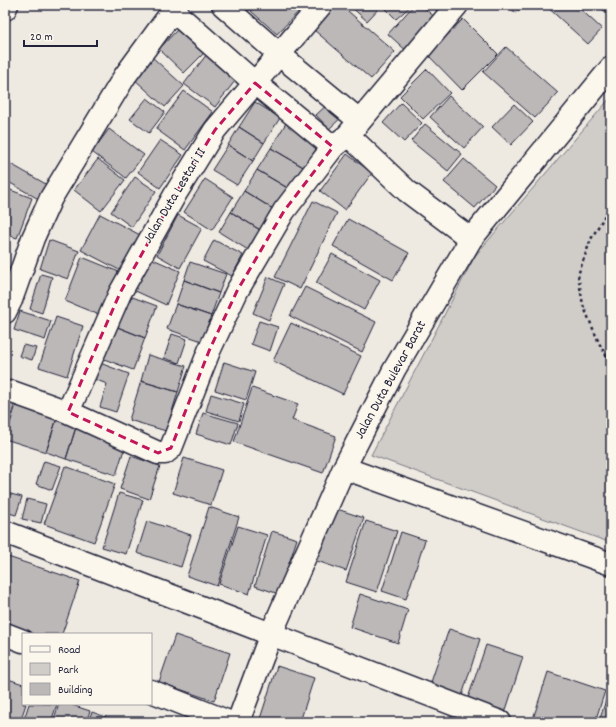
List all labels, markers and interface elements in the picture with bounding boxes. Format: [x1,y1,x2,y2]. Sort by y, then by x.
scale bar [24,22,97,48]
text: 20 m [30,29,53,46]
street label: Jalan Duta Lestari II [138,144,212,248]
street label: Jalan Duta Bulevar Barat [350,317,432,443]
legend [22,633,152,705]
text: Road [58,642,80,659]
text: Park [58,662,79,679]
text: Building [58,682,93,699]

